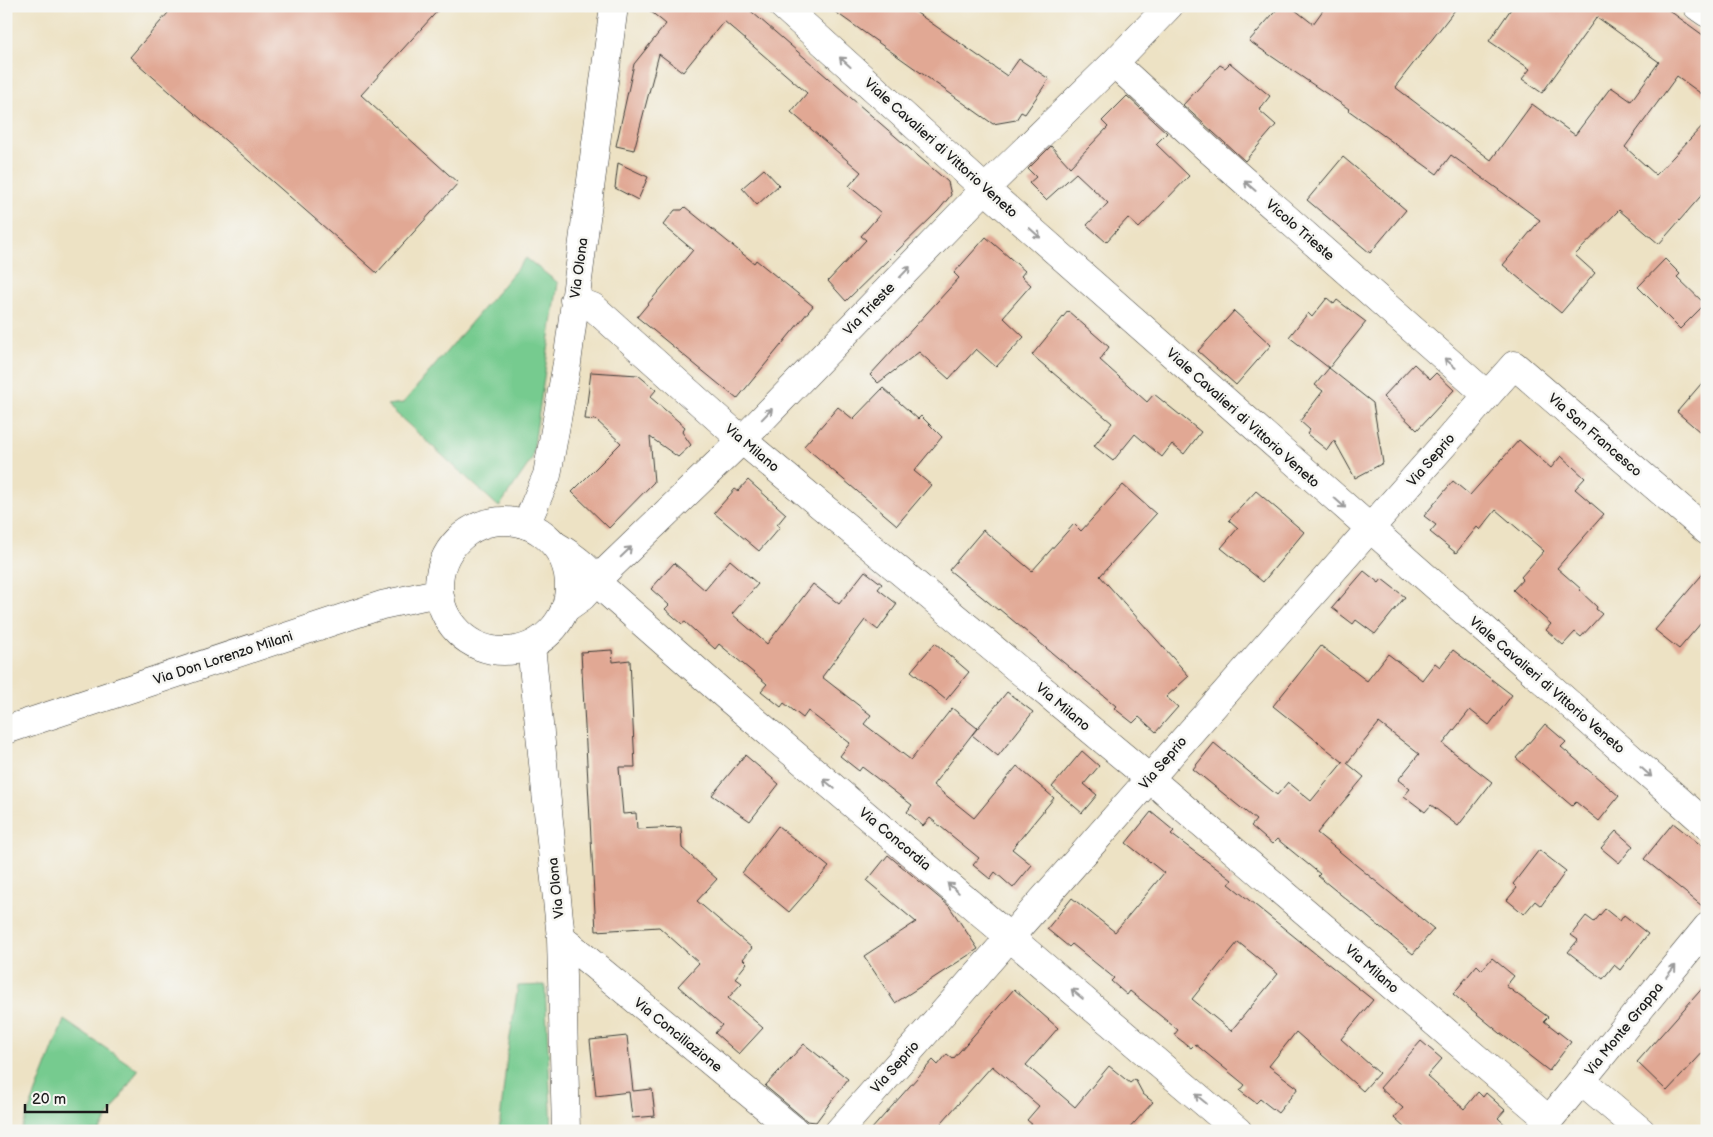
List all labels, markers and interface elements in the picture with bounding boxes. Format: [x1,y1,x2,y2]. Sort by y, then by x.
one-way arrow [839,56,852,68]
street label: Viale Cavalieri di Vittorio Veneto [861,75,1021,221]
one-way arrow [1243,180,1256,192]
street label: Vicolo Trieste [1262,196,1338,264]
one-way arrow [1028,227,1041,239]
street label: Via Olona [566,236,592,299]
one-way arrow [899,266,911,278]
street label: Via Trieste [840,279,898,339]
street label: Viale Cavalieri di Vittorio Veneto [1163,345,1323,491]
one-way arrow [1444,357,1457,369]
street label: Via San Francesco [1545,390,1645,480]
one-way arrow [761,408,773,420]
street label: Via Milano [721,420,783,476]
street label: Via Seprio [1403,430,1459,490]
one-way arrow [1333,497,1346,508]
one-way arrow [620,546,633,558]
street label: Viale Cavalieri di Vittorio Veneto [1466,613,1628,757]
street label: Via Don Lorenzo Milani [151,627,295,689]
street label: Via Milano [1032,679,1094,735]
street label: Via Seprio [1135,733,1191,793]
one-way arrow [1640,766,1653,778]
one-way arrow [823,778,836,789]
street label: Via Concordia [856,804,935,874]
street label: Via Olona [544,857,568,919]
one-way arrow [947,883,960,894]
street label: Via Milano [1342,941,1402,997]
one-way arrow [1665,965,1676,978]
street label: Via Monte Grappa [1581,979,1667,1079]
one-way arrow [1070,988,1083,1000]
street label: Via Conciliazione [630,994,726,1076]
street label: Via Seprio [867,1037,923,1097]
scale bar [25,1082,108,1114]
text: 20 m [32,1090,66,1109]
one-way arrow [1194,1094,1207,1105]

